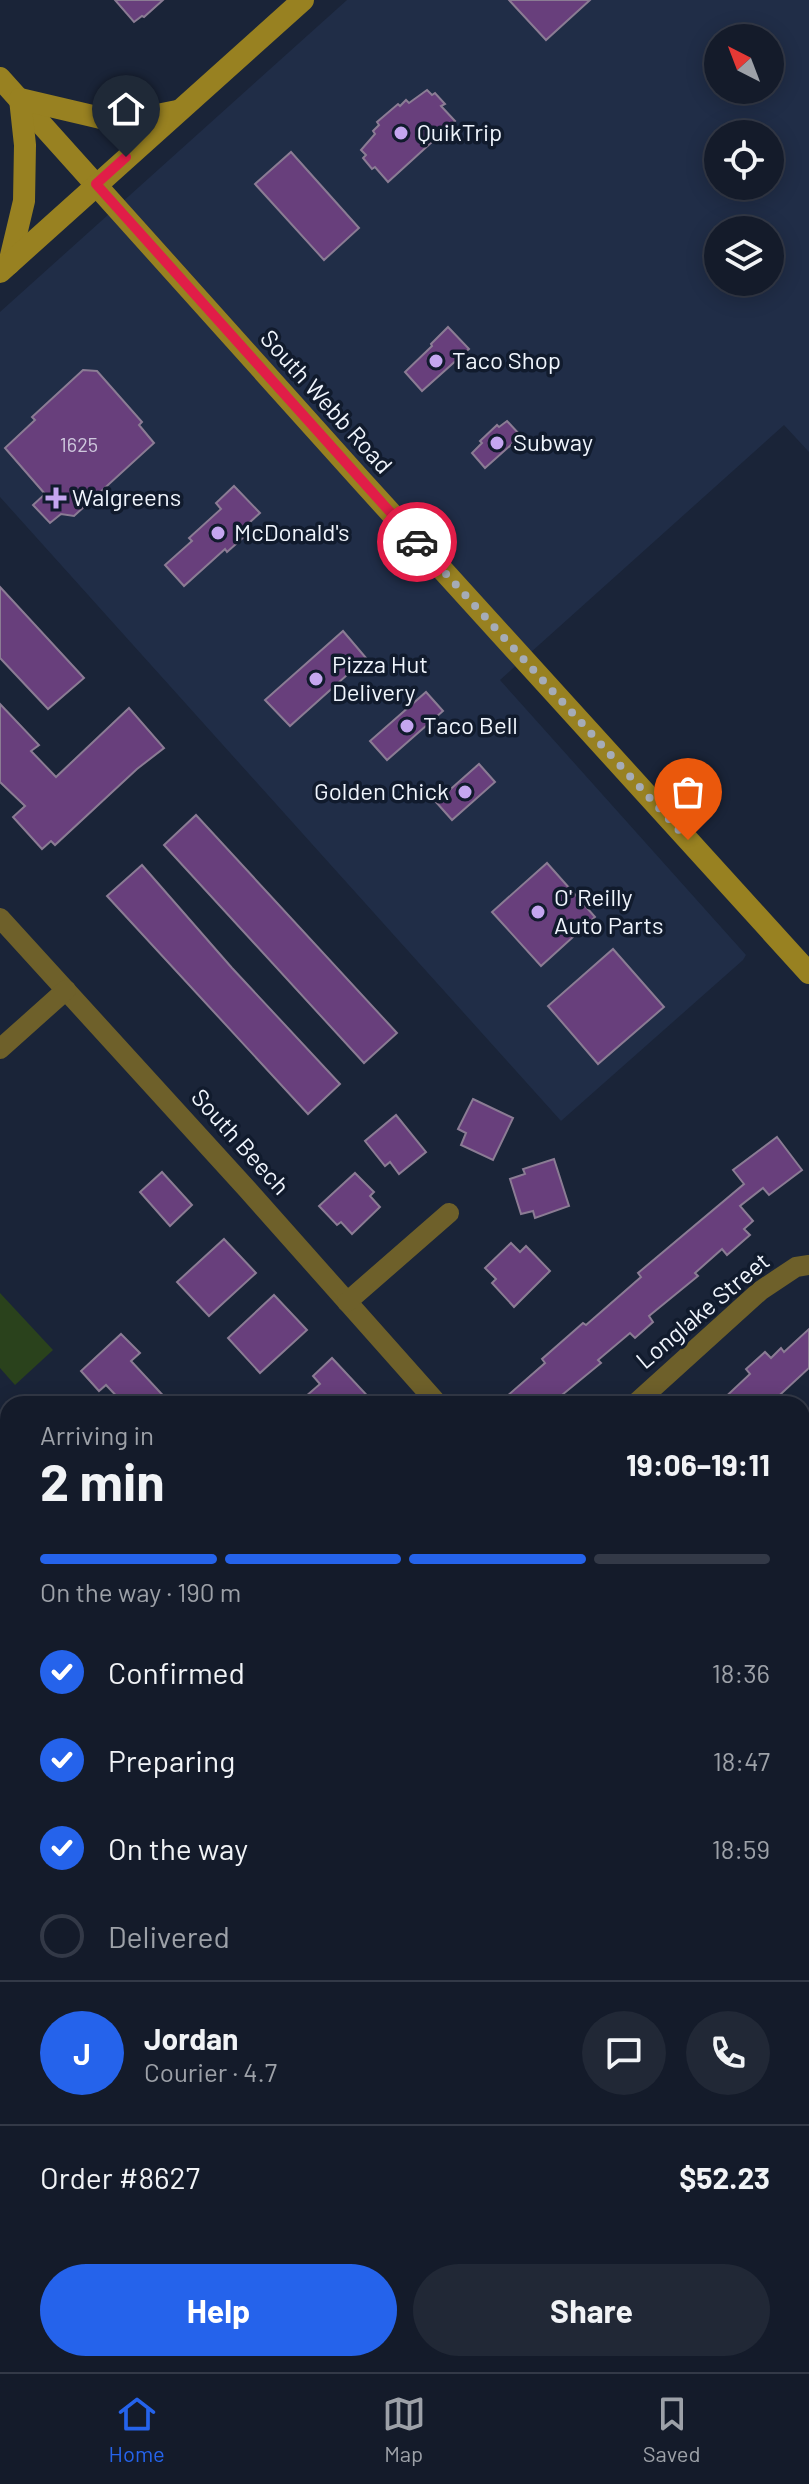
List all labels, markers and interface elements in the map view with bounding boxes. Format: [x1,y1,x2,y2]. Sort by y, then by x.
north arrow [704,24,784,104]
map controls [704,24,784,296]
pin [92,75,160,157]
icon: home [104,87,148,131]
place label: QuikTrip [417,117,502,146]
button: locate [704,120,784,200]
marker: QuikTrip [392,124,410,142]
button: layers [704,216,784,296]
street label: South Webb Road [255,323,399,479]
place label: Taco Shop [452,345,561,374]
marker: Taco Shop [427,352,445,370]
place label: Subway [513,427,593,456]
house number: 1625 [60,432,98,456]
marker: Subway [488,434,506,452]
place label: Walgreens [72,482,181,511]
marker: Walgreens [47,489,65,507]
courier [377,502,457,582]
place label: McDonald's [234,517,349,546]
icon: car [395,520,439,564]
marker: McDonald's [209,524,227,542]
place label: Pizza Hut Delivery [332,649,428,706]
marker: Pizza Hut Delivery [307,670,325,688]
place label: Taco Bell [423,710,518,739]
marker: Taco Bell [398,717,416,735]
pin [654,758,722,840]
icon: bag [666,770,710,814]
place label: Golden Chick [314,776,449,805]
marker: Golden Chick [456,783,474,801]
place label: O' Reilly Auto Parts [554,882,663,939]
marker: O' Reilly Auto Parts [529,903,547,921]
street label: South Beech [186,1082,296,1200]
street label: Longlake Street [630,1246,775,1374]
text: Arriving in [40,1419,154,1450]
text: 19:06–19:11 [626,1446,770,1482]
text: 2 min [40,1449,165,1511]
text: On the way · 190 m [40,1576,241,1607]
icon: check [40,1650,84,1694]
text: Confirmed [108,1654,245,1690]
text: 18:36 [712,1657,770,1688]
icon: check [40,1738,84,1782]
text: Preparing [108,1742,235,1778]
text: 18:47 [713,1745,770,1776]
icon: check [40,1826,84,1870]
text: On the way [108,1830,248,1866]
text: 18:59 [712,1833,770,1864]
text: Delivered [108,1918,230,1954]
button: chat [582,2011,666,2095]
button: phone [686,2011,770,2095]
text: Jordan [144,2020,239,2056]
text: J [73,2035,91,2071]
text: Courier · 4.7 [144,2056,277,2087]
text: Order #8627 [40,2159,200,2195]
text: $52.23 [679,2159,770,2195]
button: Help [40,2264,397,2356]
button: Share [413,2264,770,2356]
tab: Home [109,2392,165,2466]
tab: Map [382,2392,426,2466]
tab: Saved [643,2392,700,2466]

